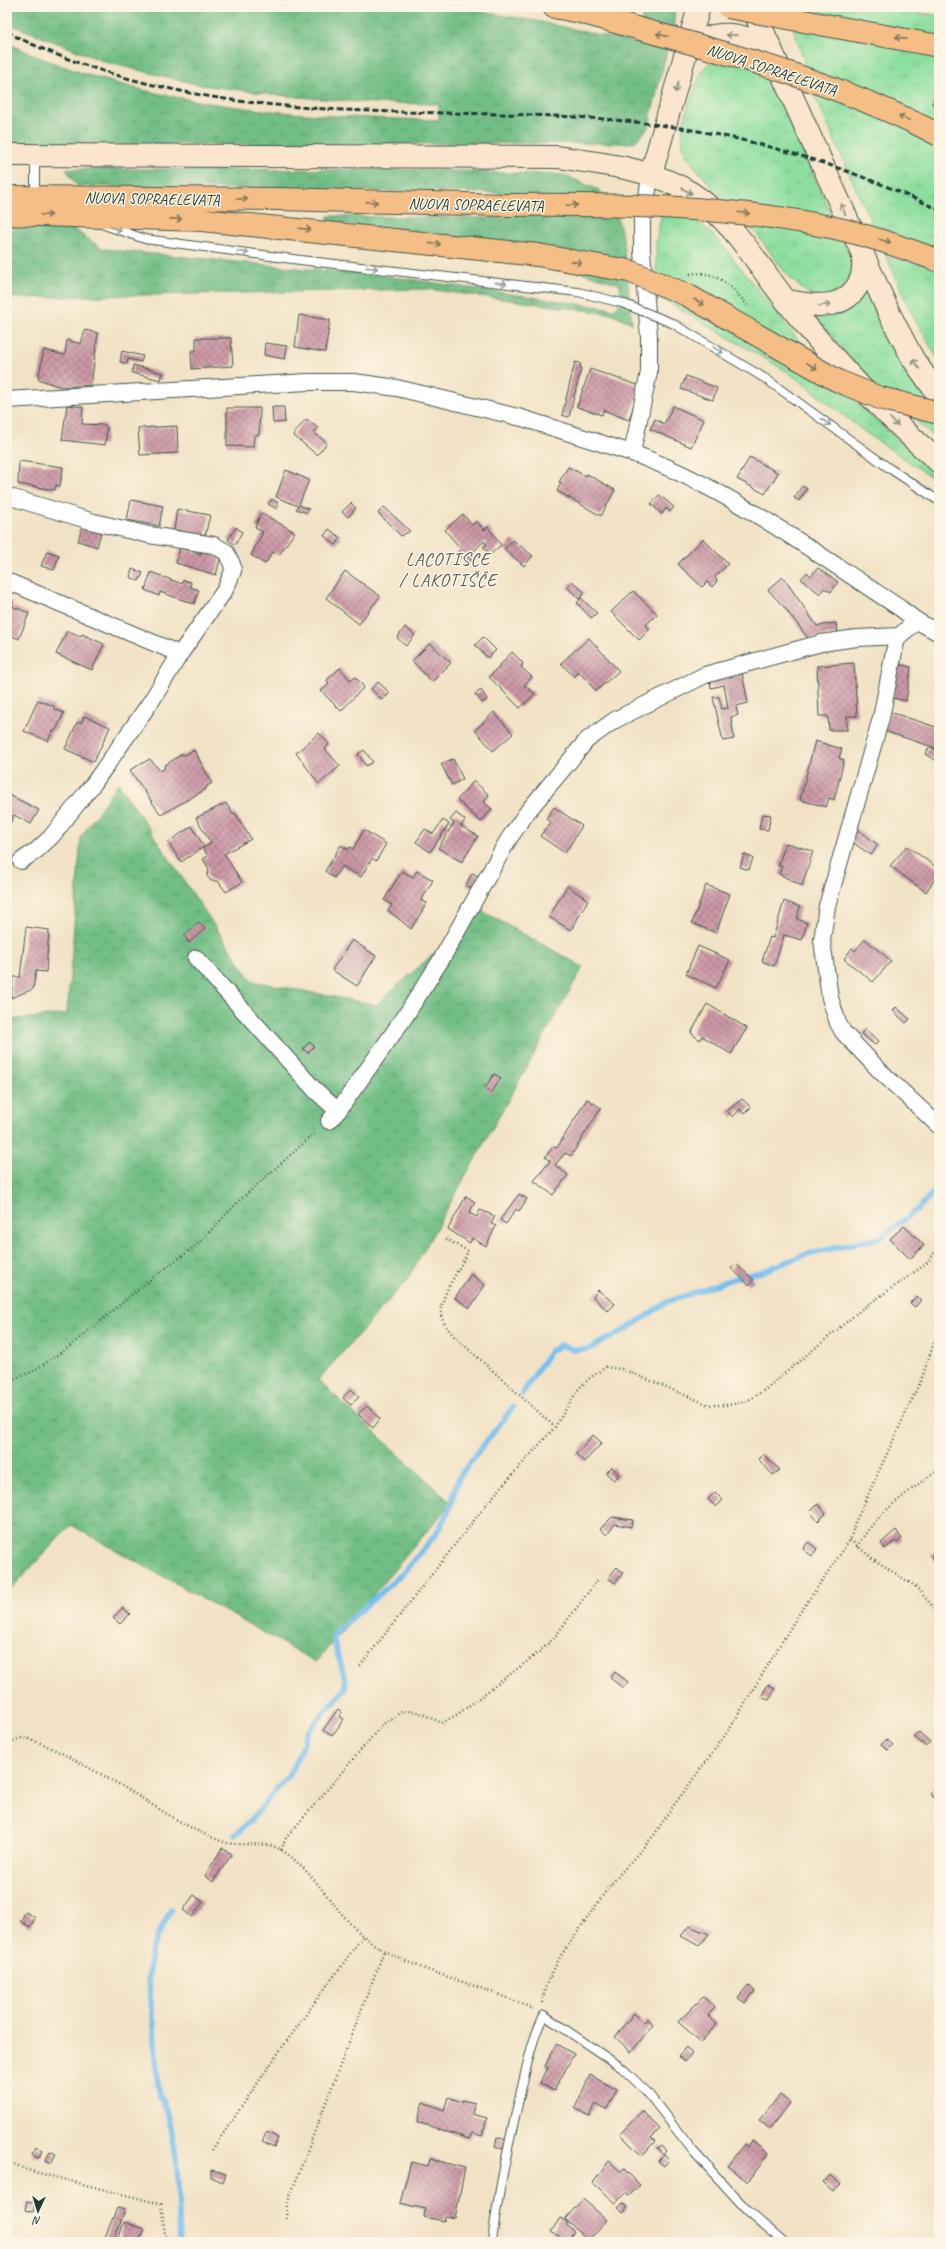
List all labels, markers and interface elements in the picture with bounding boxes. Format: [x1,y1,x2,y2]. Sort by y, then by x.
one-way arrow [656,31,669,38]
one-way arrow [726,32,739,39]
one-way arrow [895,34,908,42]
street label: NUOVA SOPRAELEVATA [704,40,840,101]
one-way arrow [673,80,680,93]
one-way arrow [898,113,910,121]
street label: NUOVA SOPRAELEVATA [84,188,221,210]
one-way arrow [680,188,692,195]
street label: NUOVA SOPRAELEVATA [408,194,545,216]
one-way arrow [235,195,248,203]
one-way arrow [365,198,378,206]
one-way arrow [565,201,578,209]
one-way arrow [839,203,846,215]
one-way arrow [737,210,750,217]
one-way arrow [39,212,52,219]
one-way arrow [169,215,182,223]
one-way arrow [109,226,122,233]
one-way arrow [298,226,311,233]
one-way arrow [878,238,891,245]
one-way arrow [428,240,441,247]
one-way arrow [236,248,249,256]
one-way arrow [569,258,582,266]
one-way arrow [365,264,378,272]
one-way arrow [494,279,507,287]
one-way arrow [693,299,705,307]
one-way arrow [818,301,831,309]
one-way arrow [712,347,724,355]
one-way arrow [912,359,920,370]
one-way arrow [806,363,818,371]
one-way arrow [889,417,899,427]
one-way arrow [820,418,831,426]
district label: LACOTISCE / LAKOTIŠČE [399,548,499,591]
north arrow [18,2191,58,2231]
text: N [31,2214,41,2228]

